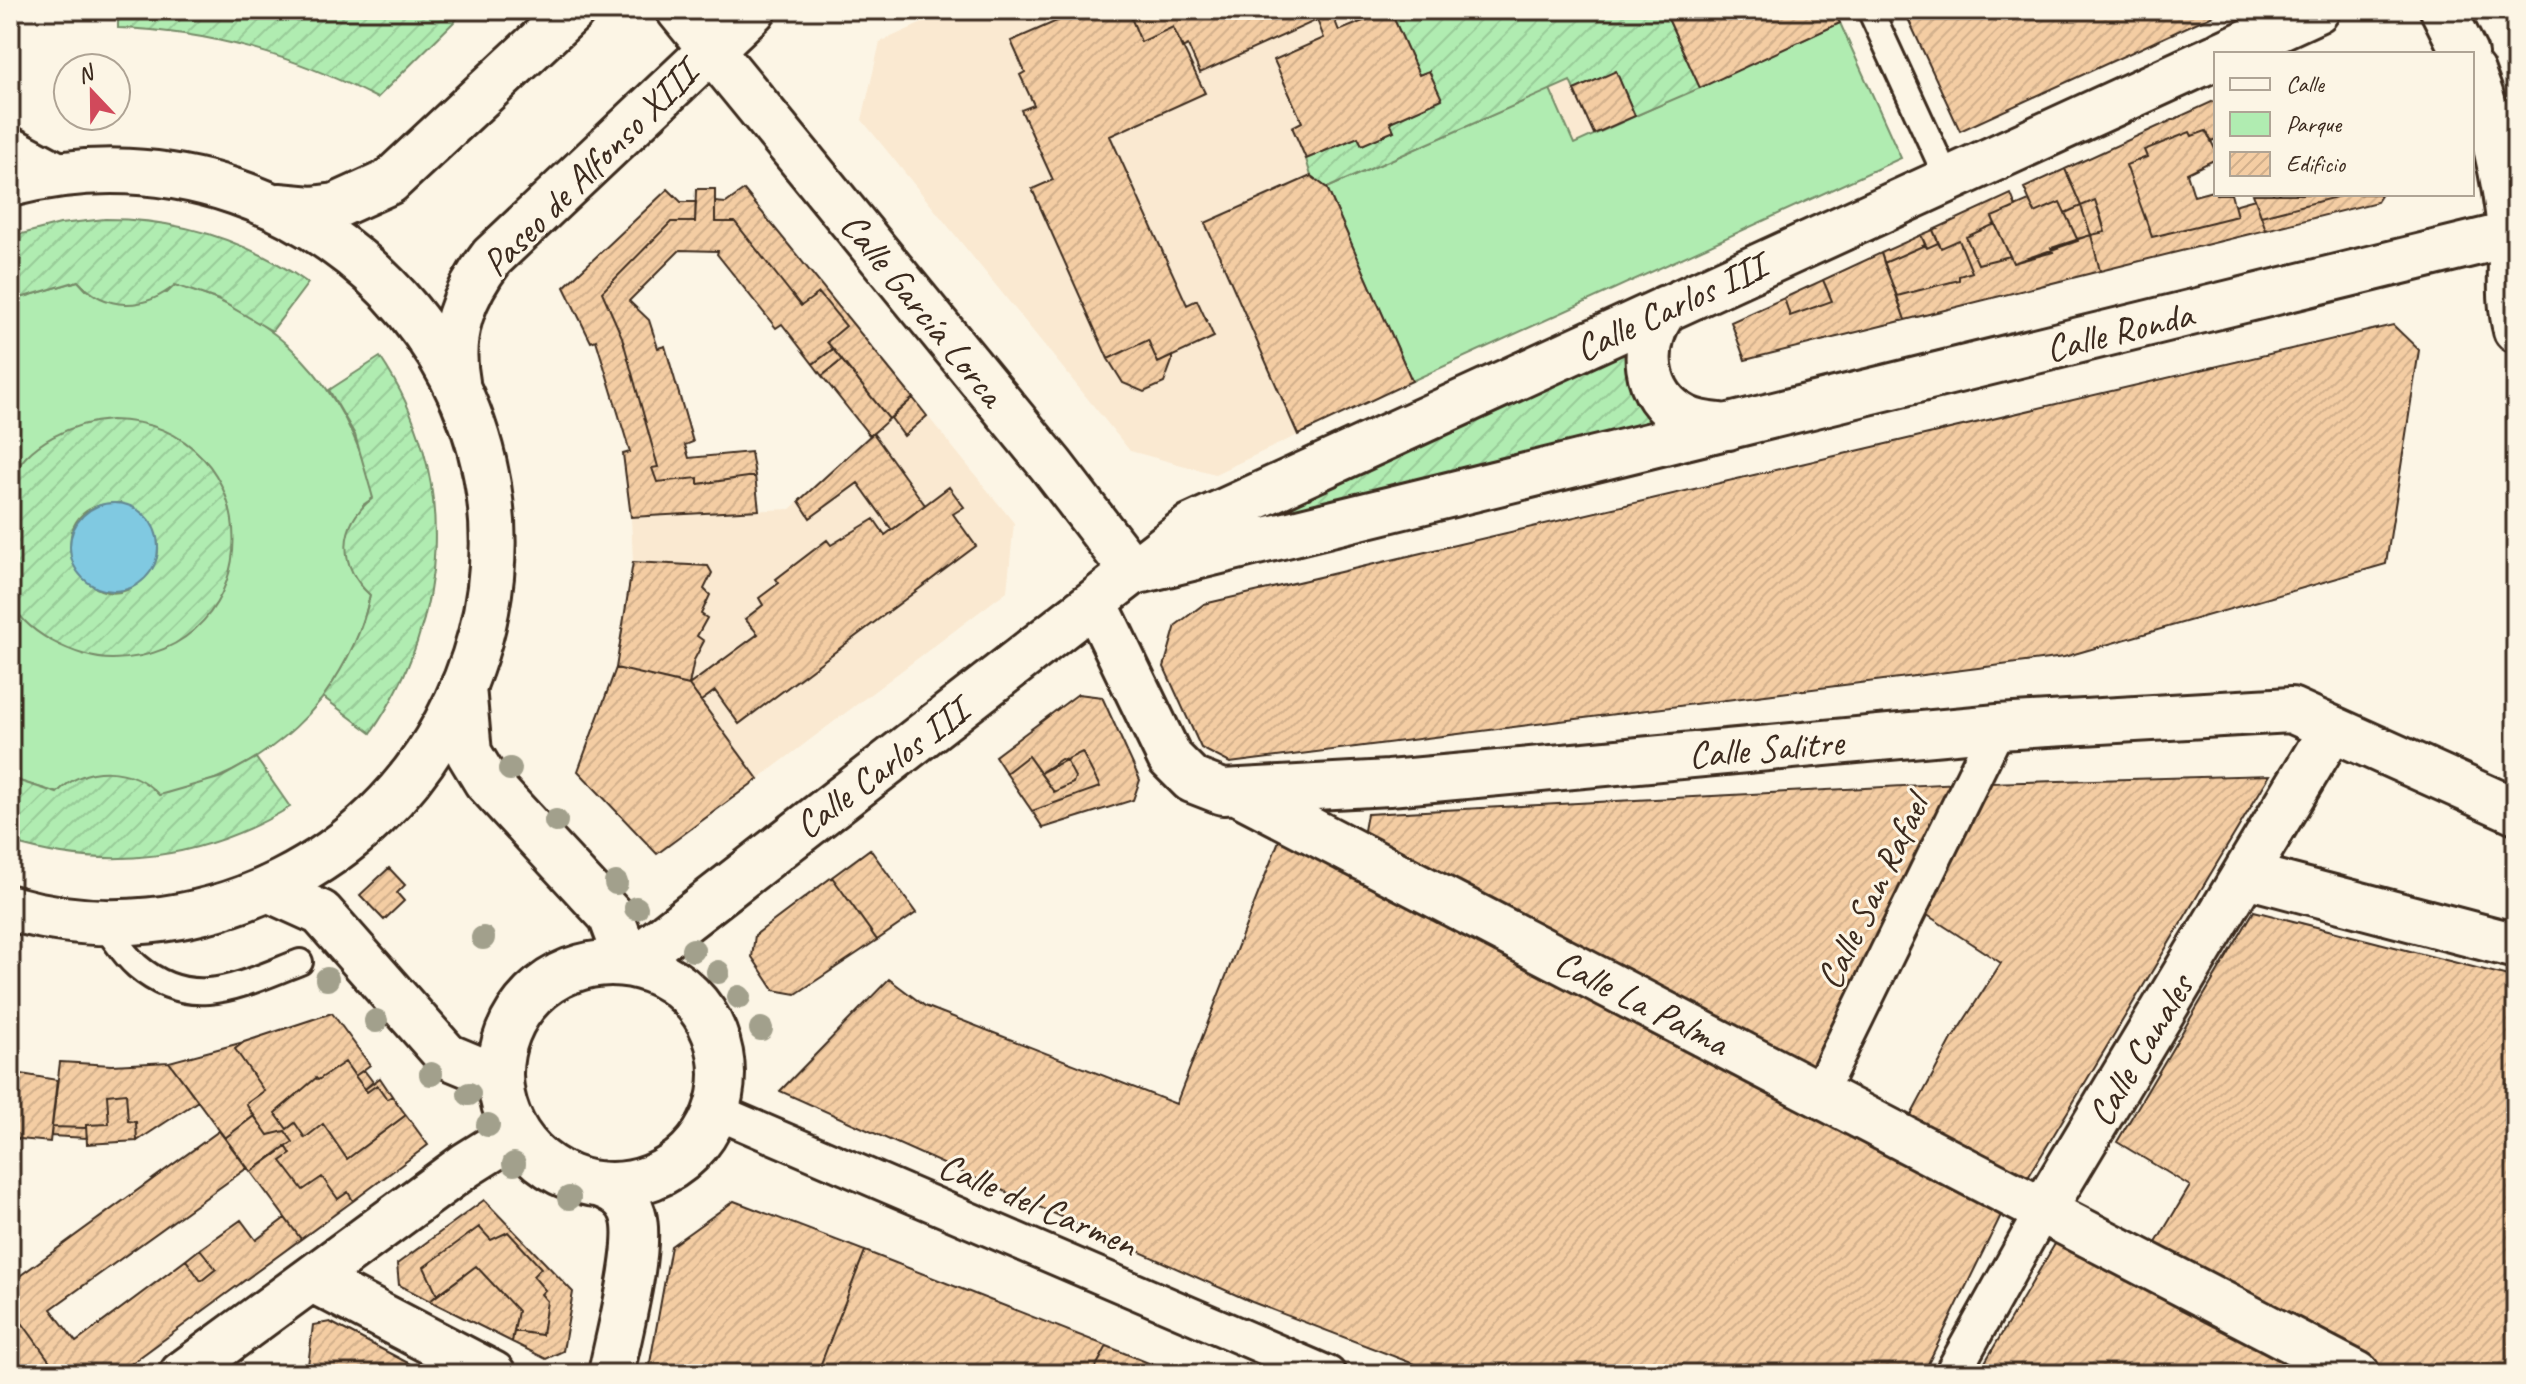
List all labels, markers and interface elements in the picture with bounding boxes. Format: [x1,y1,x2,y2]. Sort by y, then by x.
street label: Paseo de Alfonso XIII [472,45,712,286]
north arrow [52,52,132,132]
legend [2214,52,2474,196]
text: N [73,58,100,90]
text: Calle [2286,69,2326,99]
text: Parque [2286,109,2343,139]
text: Edificio [2286,149,2347,179]
street label: Calle García Lorca [830,203,1017,418]
street label: Calle Carlos III [1567,240,1780,372]
street label: Calle Ronda [2041,290,2200,372]
street label: Calle Carlos III [785,683,983,849]
street label: Calle Salitre [1687,718,1848,779]
street label: Calle San Rafael [1805,782,1942,997]
street label: Calle La Palma [1547,939,1739,1067]
street label: Calle Canales [2077,963,2205,1134]
street label: Calle del Carmen [932,1142,1146,1268]

